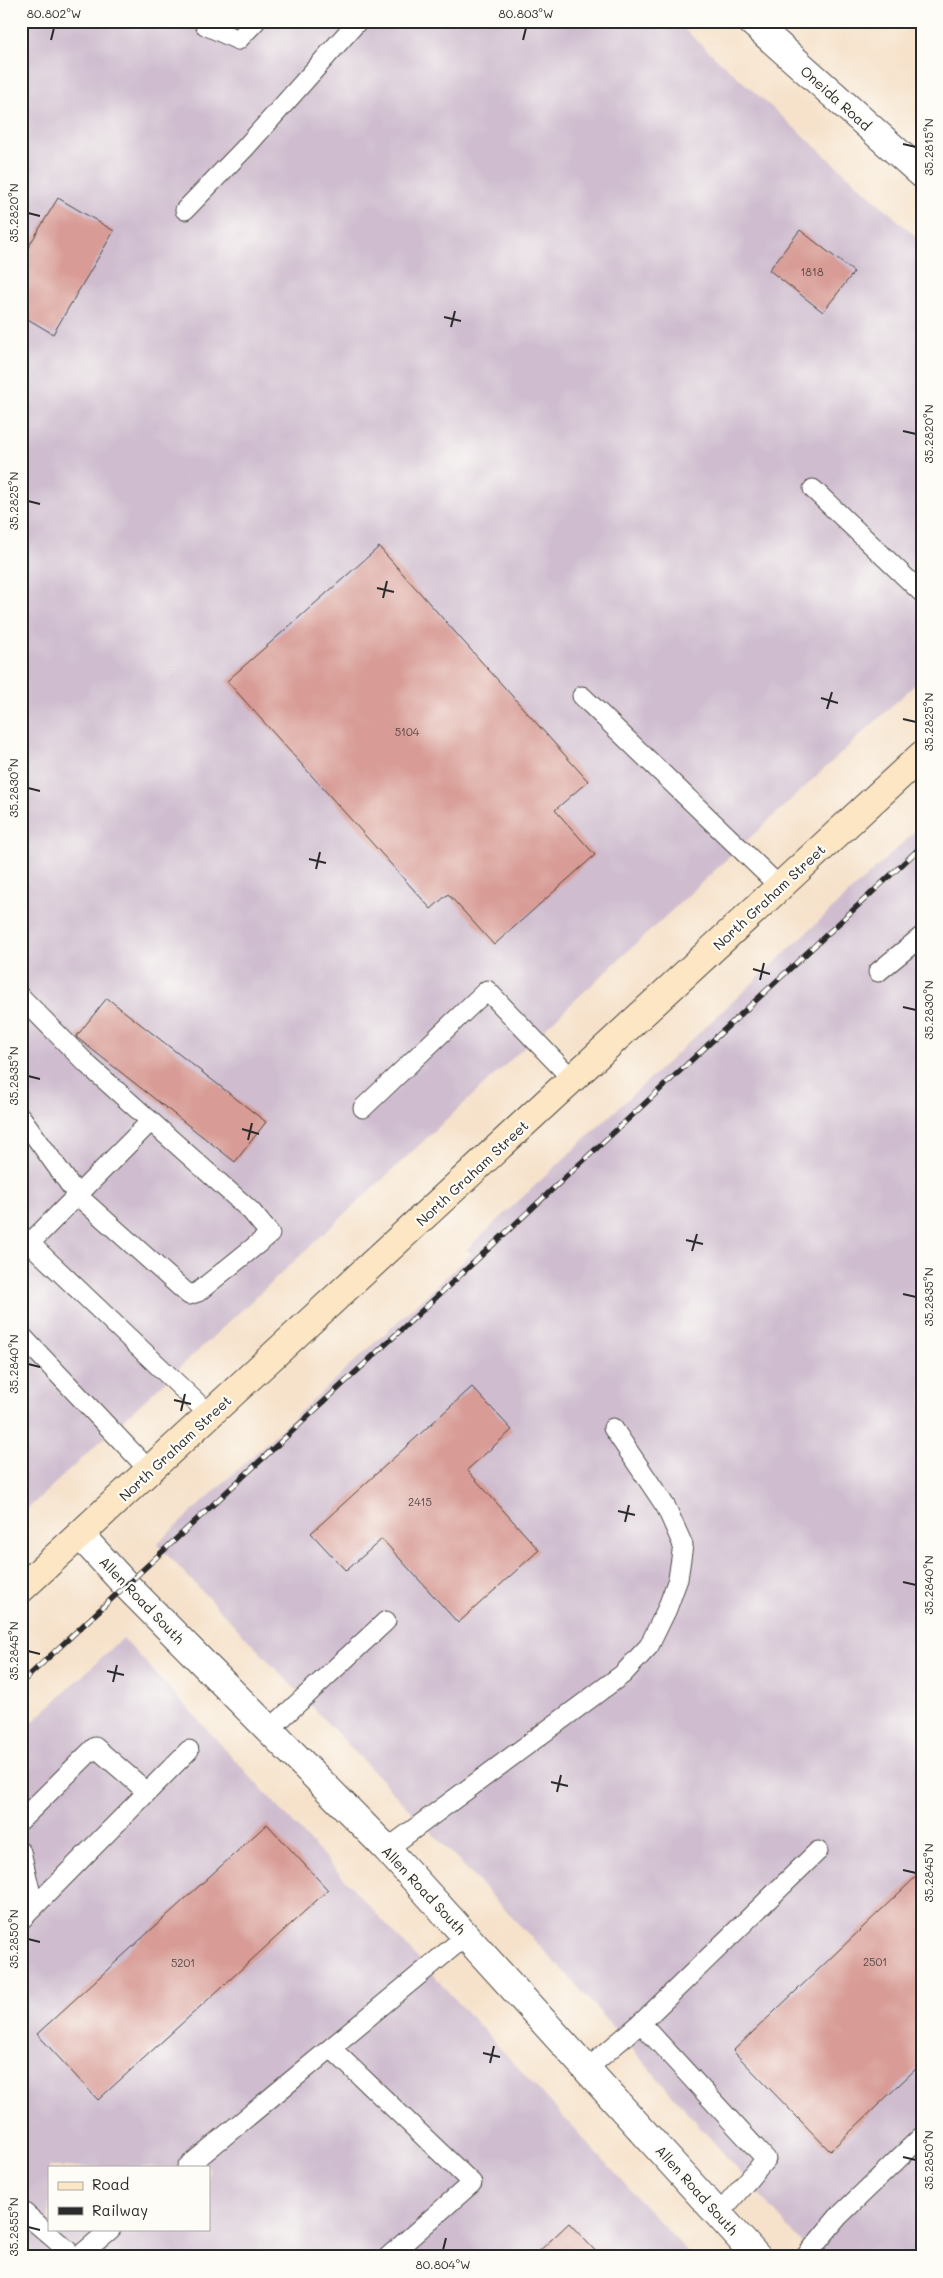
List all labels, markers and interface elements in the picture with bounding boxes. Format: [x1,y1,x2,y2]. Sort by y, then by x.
text: 80.802°W [27,5,81,21]
text: 80.803°W [498,5,554,21]
street label: Oneida Road [797,61,875,135]
text: 35.2815°N [920,118,936,176]
text: 35.2820°N [5,183,21,243]
house number: 1818 [800,264,824,279]
text: 35.2820°N [920,404,936,464]
text: 35.2825°N [5,472,21,530]
text: 35.2825°N [920,693,936,751]
house number: 5104 [395,724,420,739]
text: 35.2830°N [5,758,21,818]
street label: North Graham Street [709,840,829,954]
text: 35.2830°N [920,980,936,1040]
text: 35.2835°N [5,1046,21,1106]
street label: North Graham Street [412,1116,532,1230]
text: 35.2835°N [920,1267,936,1327]
text: 35.2840°N [5,1334,21,1394]
street label: North Graham Street [115,1391,235,1505]
house number: 2415 [408,1494,432,1509]
street label: Allen Road South [95,1552,189,1648]
text: 35.2840°N [920,1555,936,1615]
text: 35.2845°N [5,1621,21,1681]
street label: Allen Road South [378,1842,470,1939]
text: 35.2845°N [920,1843,936,1903]
text: 35.2850°N [5,1909,21,1969]
house number: 2501 [863,1954,887,1969]
house number: 5201 [171,1955,195,1970]
text: 35.2850°N [920,2130,936,2190]
street label: Allen Road South [652,2141,743,2239]
legend [48,2166,210,2230]
text: Road [92,2174,129,2194]
text: 35.2855°N [5,2198,21,2257]
text: Railway [92,2200,148,2220]
text: 80.804°W [415,2256,471,2272]

